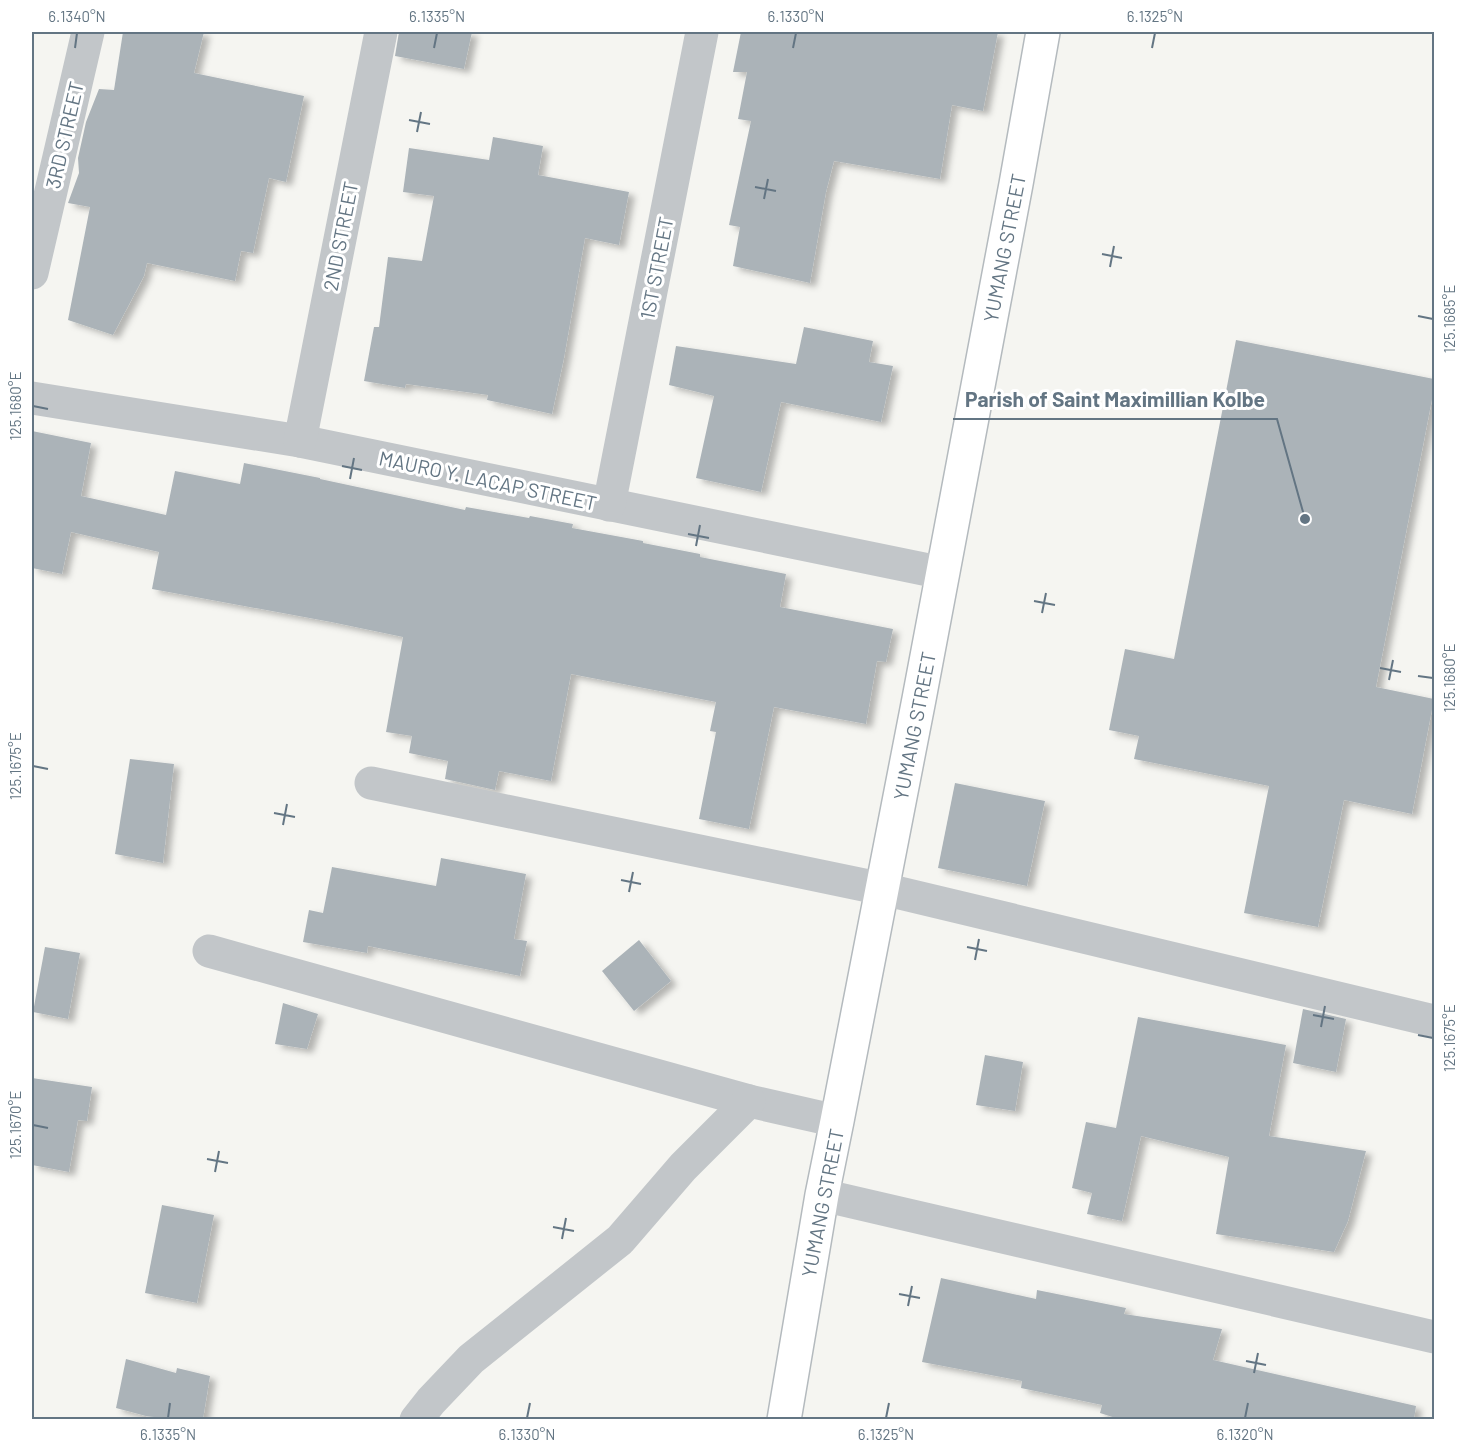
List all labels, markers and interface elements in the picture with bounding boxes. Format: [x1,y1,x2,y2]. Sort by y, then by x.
text: 6.1340°N [48,7,106,25]
text: 6.1335°N [409,7,465,25]
text: 6.1330°N [768,7,824,25]
text: 6.1325°N [1127,7,1183,25]
street label: 3RD STREET [40,79,88,191]
street label: YUMANG STREET [978,172,1030,324]
street label: 2ND STREET [318,179,362,293]
street label: 1ST STREET [634,215,678,321]
text: 125.1685°E [1440,285,1458,353]
text: 125.1680°E [6,371,24,441]
callout: Parish of Saint Maximillian Kolbe [953,380,1277,419]
text: Parish of Saint Maximillian Kolbe [965,386,1265,411]
street label: MAURO Y. LACAP STREET [377,445,599,515]
text: 125.1680°E [1440,643,1458,713]
street label: YUMANG STREET [888,650,940,802]
text: 125.1675°E [6,732,24,800]
text: 125.1675°E [1440,1004,1458,1072]
text: 125.1670°E [6,1091,24,1159]
street label: YUMANG STREET [796,1127,848,1279]
text: 6.1335°N [140,1425,196,1443]
text: 6.1330°N [499,1425,555,1443]
text: 6.1325°N [858,1425,914,1443]
text: 6.1320°N [1216,1425,1274,1443]

